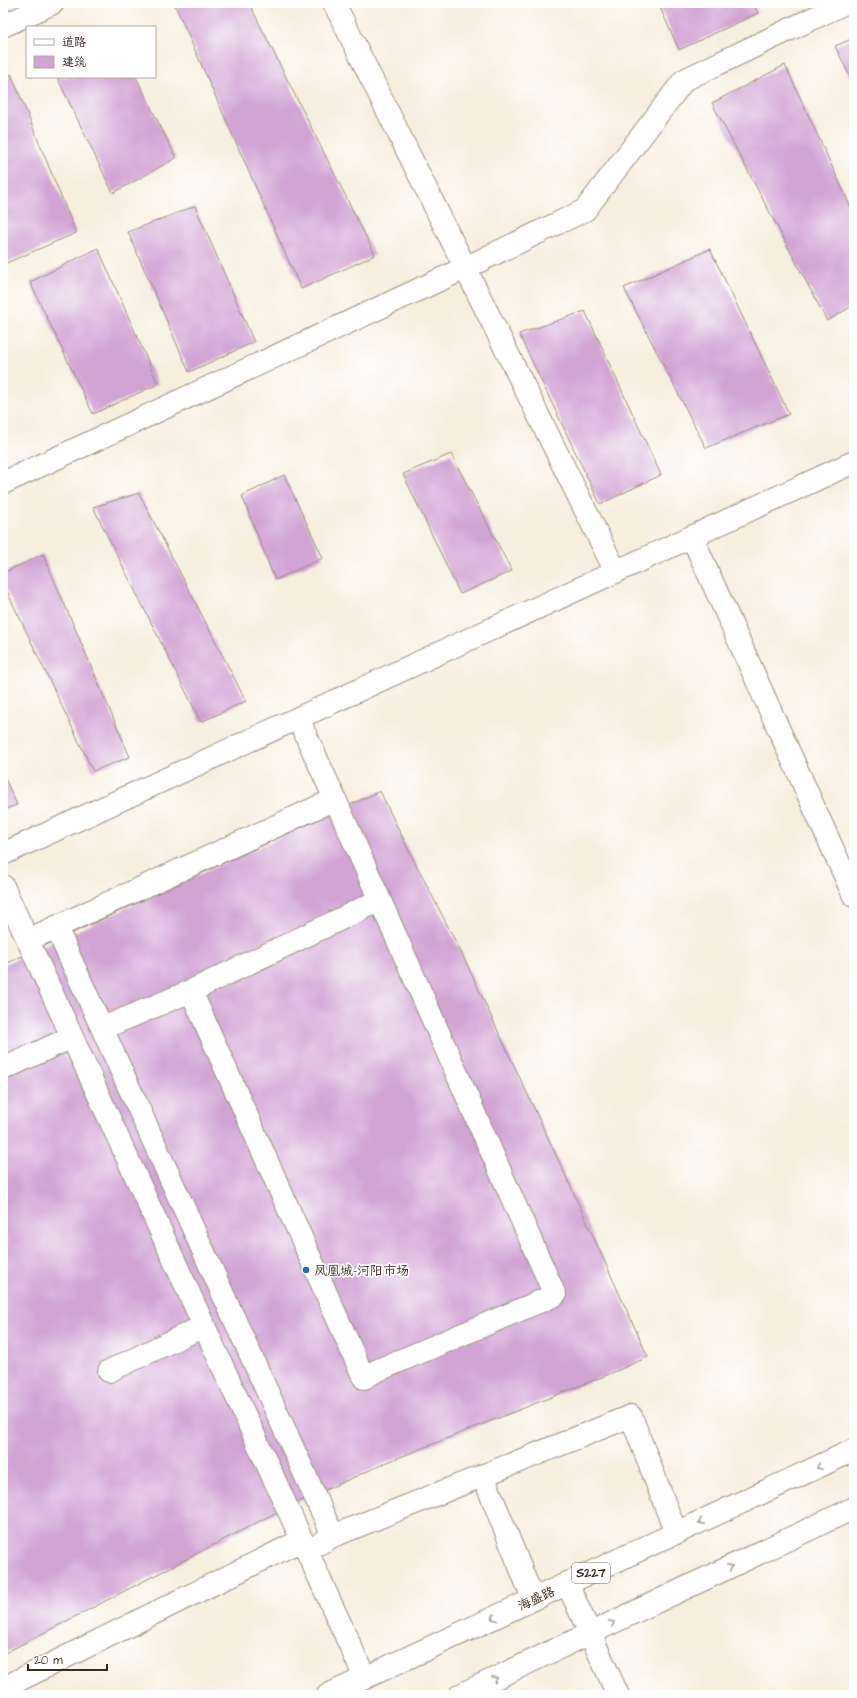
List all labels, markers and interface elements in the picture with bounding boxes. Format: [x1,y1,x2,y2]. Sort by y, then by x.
legend [26,26,156,78]
text: 道路 [62,34,86,51]
text: 建筑 [62,54,86,71]
place label: 凤凰城-河阳市场 [314,1262,409,1280]
marker: 凤凰城-河阳市场 [301,1265,311,1275]
one-way arrow [815,1462,823,1470]
one-way arrow [697,1517,705,1525]
road number: S227 [572,1563,610,1583]
one-way arrow [725,1564,733,1572]
street label: 海盛路 [515,1583,558,1615]
one-way arrow [491,1613,498,1621]
one-way arrow [608,1620,616,1628]
scale bar [28,1646,107,1672]
text: 20 m [34,1652,63,1669]
one-way arrow [491,1676,498,1684]

